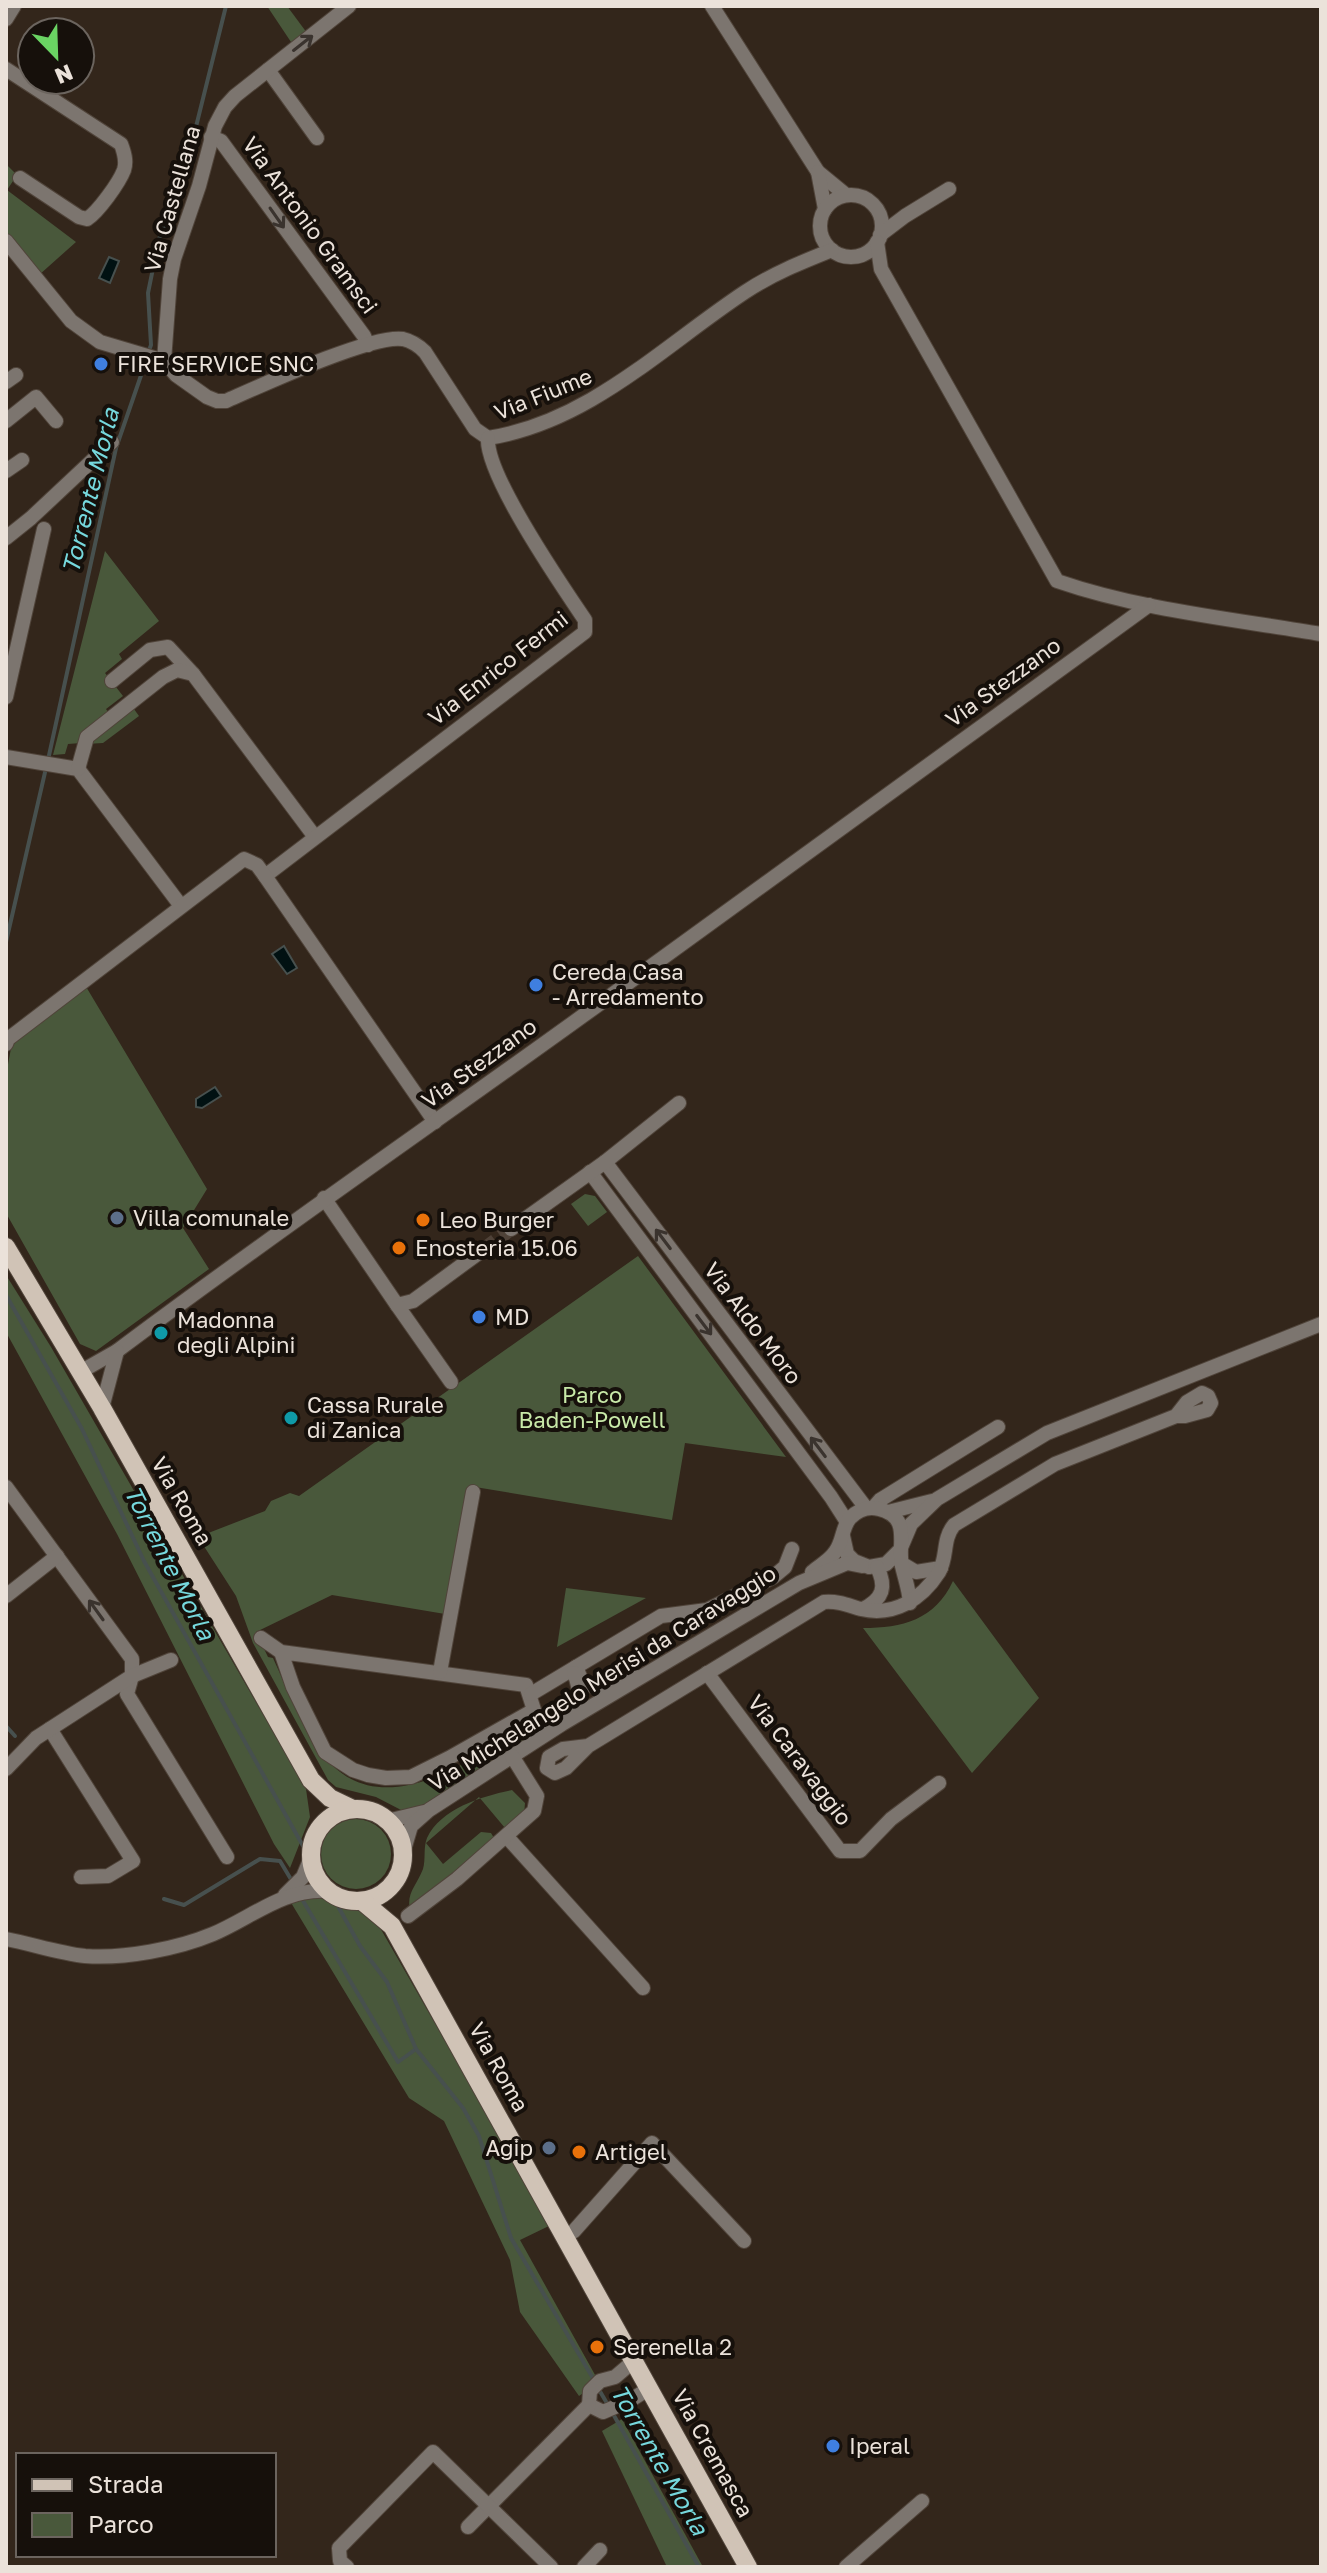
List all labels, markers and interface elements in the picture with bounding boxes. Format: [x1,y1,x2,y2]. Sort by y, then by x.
north arrow [16,16,96,96]
one-way arrow [292,34,313,52]
text: N [51,59,77,91]
street label: Via Castellana [138,122,205,275]
street label: Via Antonio Gramsci [237,131,384,318]
one-way arrow [269,207,286,229]
place label: FIRE SERVICE SNC [117,350,314,377]
marker: FIRE SERVICE SNC [92,355,110,373]
street label: Via Fiume [490,362,596,425]
water label: Torrente Morla [55,404,124,576]
street label: Via Enrico Fermi [422,605,573,731]
street label: Via Stezzano [940,631,1065,732]
place label: Cereda Casa - Arredamento [552,958,704,1010]
marker: Cereda Casa - Arredamento [527,976,545,994]
street label: Via Stezzano [416,1012,541,1113]
place label: Villa comunale [133,1204,289,1231]
place label: Leo Burger [439,1206,554,1233]
marker: Villa comunale [108,1209,126,1227]
marker: Leo Burger [414,1211,432,1229]
one-way arrow [654,1229,671,1250]
place label: Enosteria 15.06 [415,1234,578,1261]
marker: Enosteria 15.06 [390,1239,408,1257]
street label: Via Aldo Moro [699,1256,808,1389]
place label: MD [495,1303,529,1330]
place label: Madonna degli Alpini [177,1306,295,1358]
marker: MD [470,1308,488,1326]
one-way arrow [695,1314,712,1335]
marker: Madonna degli Alpini [152,1324,170,1342]
park label: Parco Baden-Powell [519,1381,665,1433]
place label: Cassa Rurale di Zanica [307,1391,444,1443]
marker: Cassa Rurale di Zanica [282,1409,300,1427]
one-way arrow [810,1437,827,1458]
street label: Via Roma [146,1451,219,1550]
water label: Torrente Morla [119,1480,222,1646]
street label: Via Michelangelo Merisi da Caravaggio [423,1559,781,1796]
one-way arrow [88,1600,105,1621]
street label: Via Caravaggio [743,1689,858,1830]
street label: Via Roma [464,2017,535,2116]
place label: Agip [486,2134,533,2161]
place label: Artigel [595,2138,667,2165]
marker: Agip [540,2139,558,2157]
marker: Artigel [570,2143,588,2161]
place label: Serenella 2 [613,2333,732,2360]
marker: Serenella 2 [588,2338,606,2356]
water label: Torrente Morla [605,2379,716,2541]
street label: Via Cremasca [667,2384,760,2522]
place label: Iperal [849,2432,910,2459]
marker: Iperal [824,2437,842,2455]
legend [16,2453,276,2557]
text: Strada [88,2469,163,2498]
text: Parco [88,2509,154,2538]

